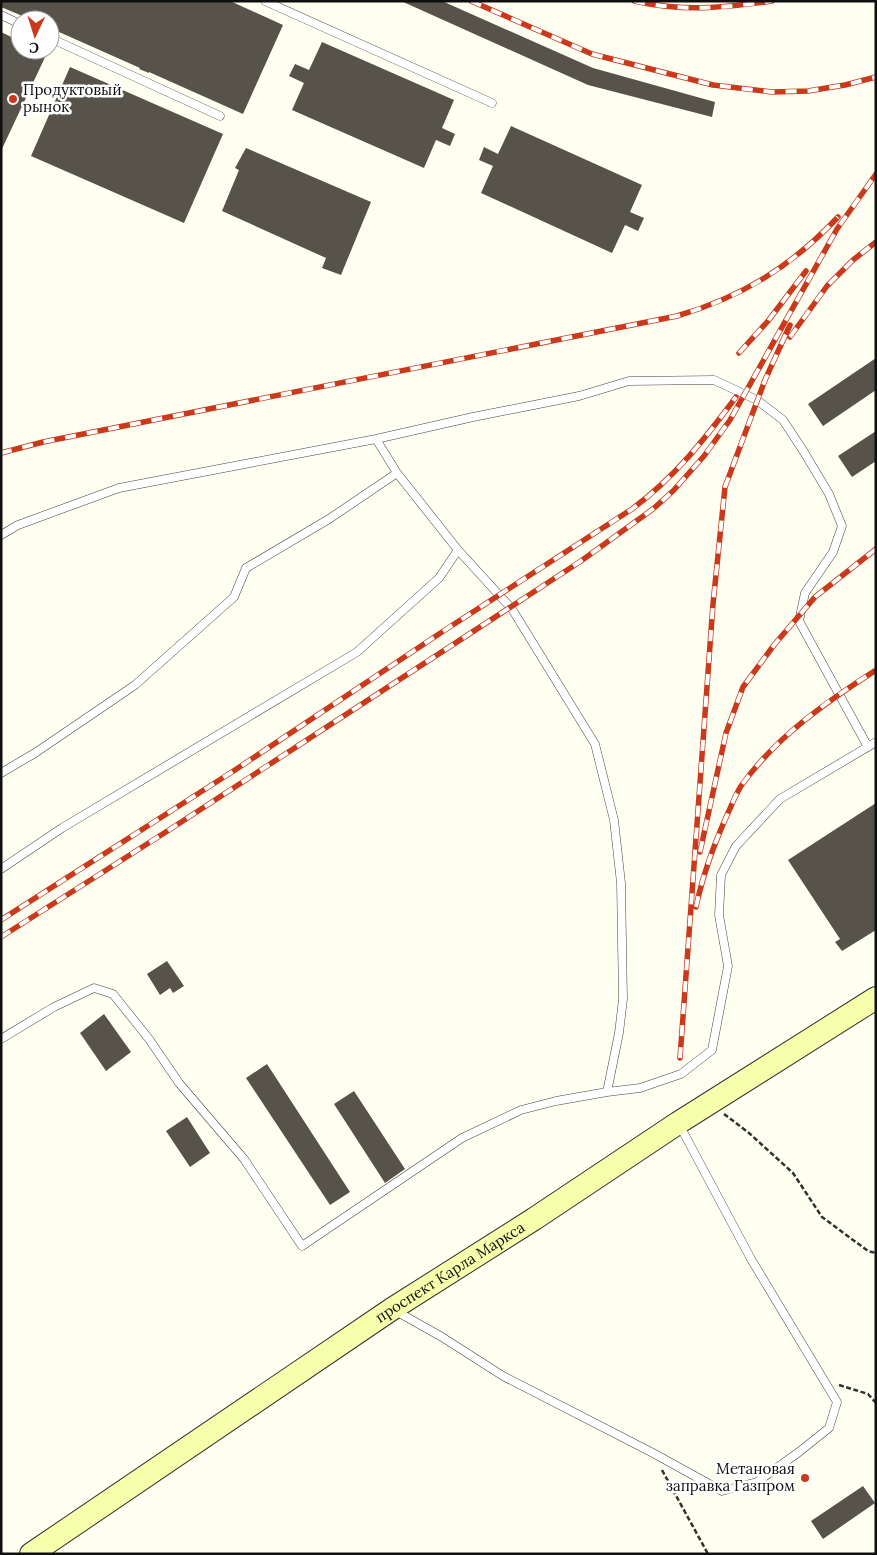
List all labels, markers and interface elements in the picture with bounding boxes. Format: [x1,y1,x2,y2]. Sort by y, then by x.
north arrow [10,10,60,60]
text: С [28,39,40,57]
place label: Продуктовый рынок [23,80,122,116]
marker: Продуктовый рынок [7,93,19,105]
street label: проспект Карла Маркса [371,1217,528,1327]
place label: Метановая заправка Газпром [666,1459,795,1495]
marker: Метановая заправка Газпром [799,1472,811,1484]

